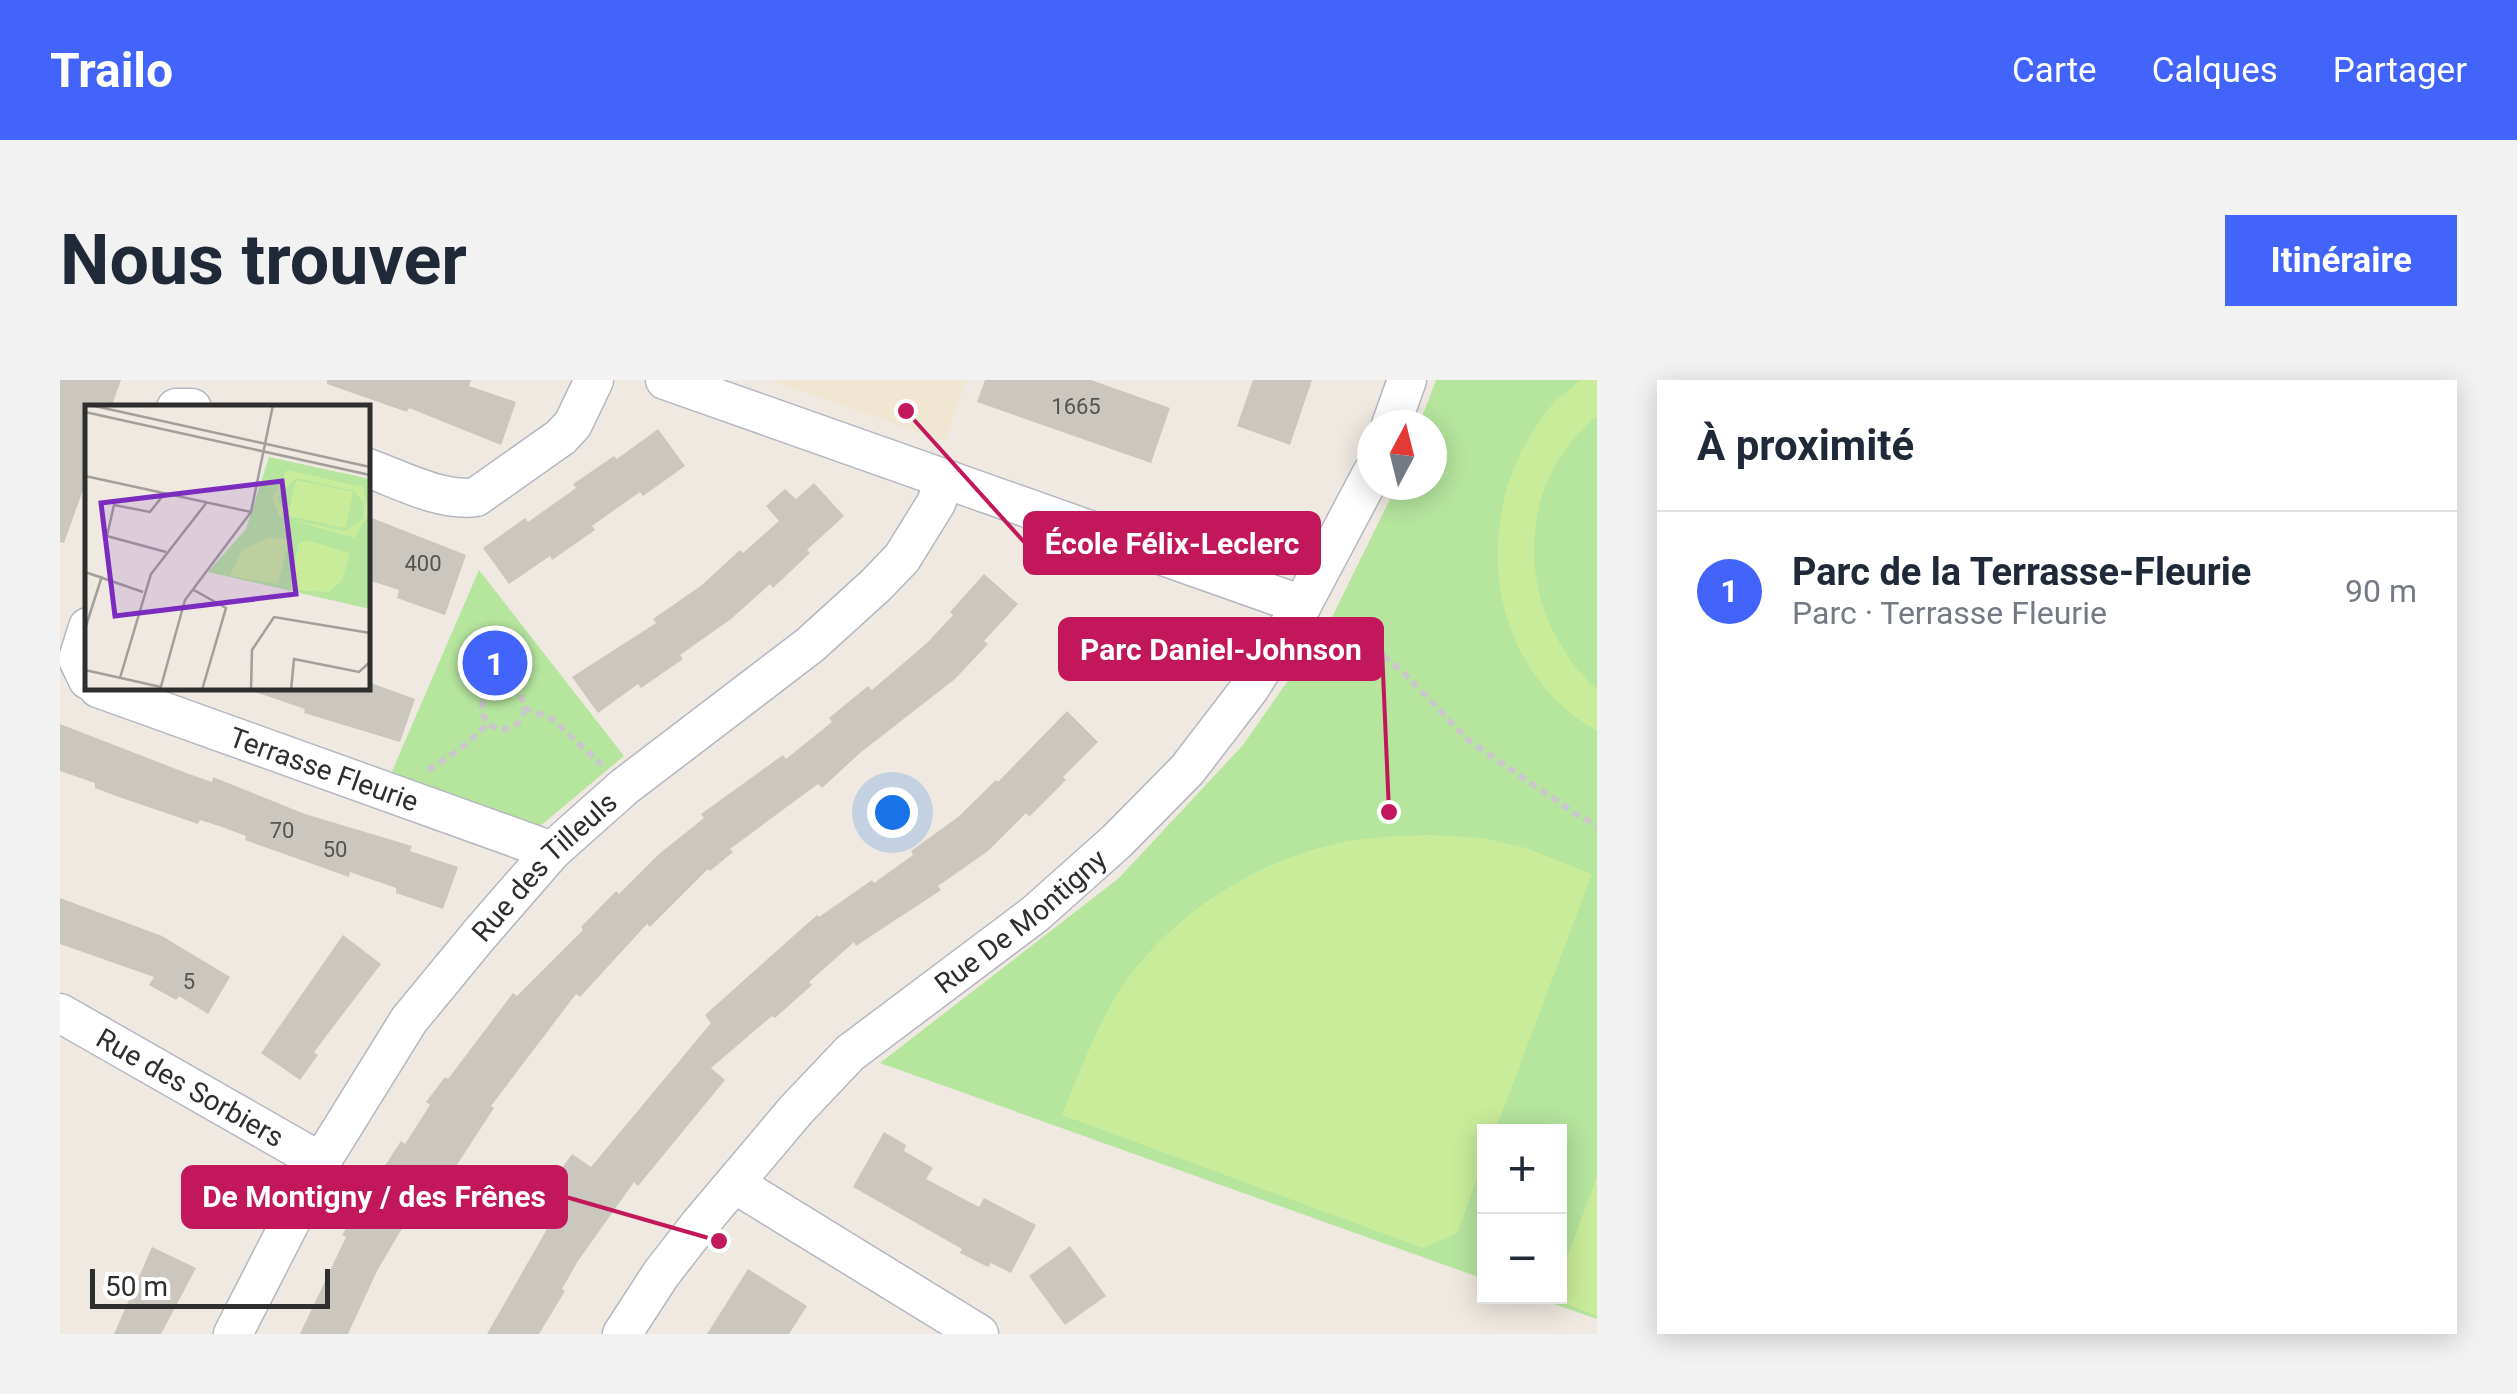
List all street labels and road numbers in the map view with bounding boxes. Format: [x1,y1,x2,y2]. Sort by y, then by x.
street label: Terrasse Fleurie [225,720,423,818]
street label: Rue des Tilleuls [465,785,623,948]
street label: Rue De Montigny [928,842,1113,1000]
street label: Rue des Sorbiers [91,1021,290,1154]

